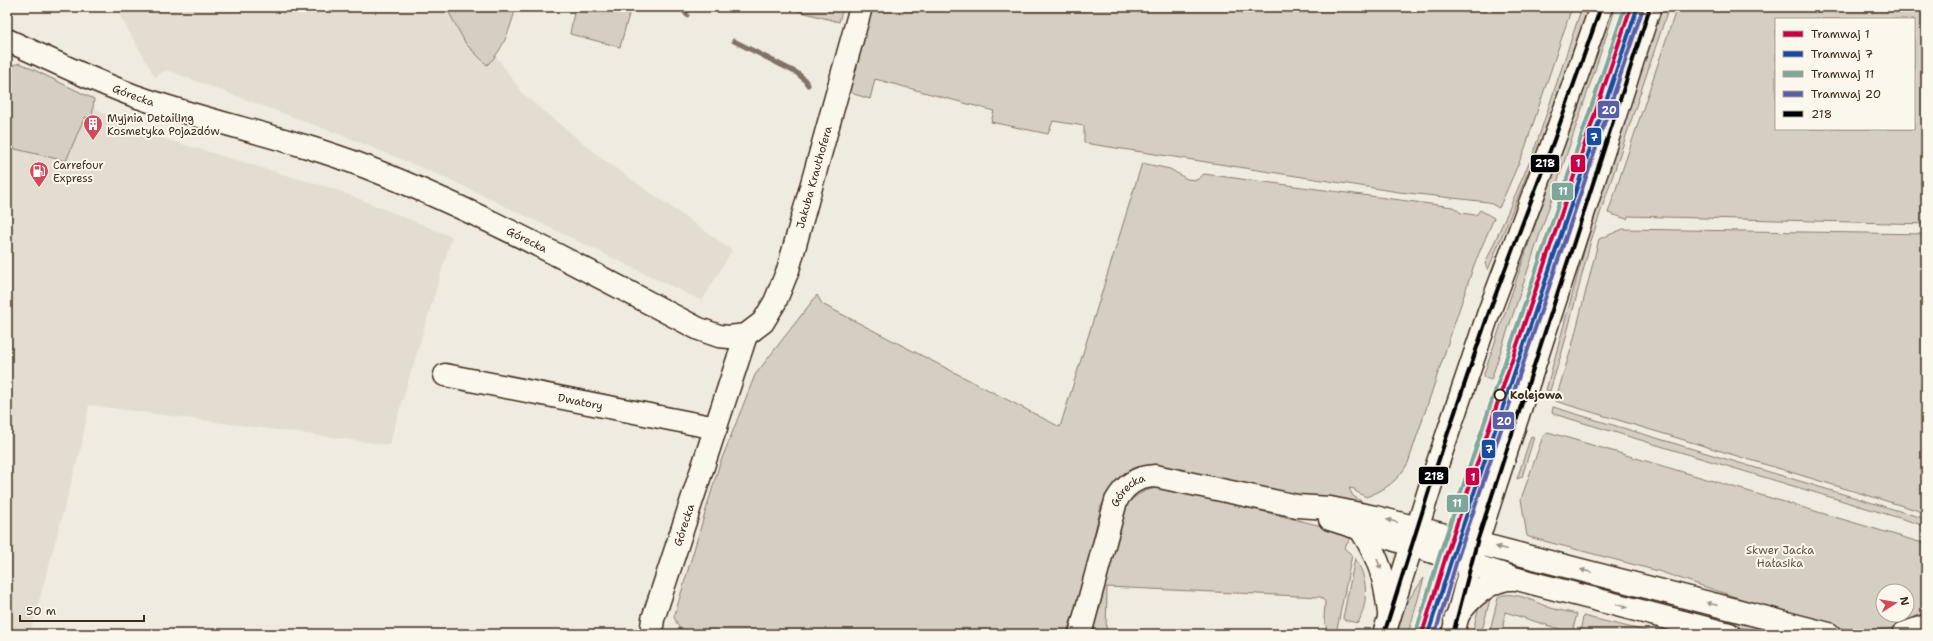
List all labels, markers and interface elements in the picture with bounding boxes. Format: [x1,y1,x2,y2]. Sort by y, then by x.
legend [1775,18,1915,130]
text: Tramwaj 1 [1811,26,1870,42]
text: Tramwaj 7 [1811,46,1873,62]
text: Tramwaj 11 [1811,66,1874,82]
street label: Górecka [110,81,156,110]
text: Tramwaj 20 [1811,86,1881,102]
line badge: 20 [1597,100,1620,119]
text: 20 [1601,103,1617,118]
text: 218 [1811,106,1832,122]
place label: Myjnia Detailing Kosmetyka Pojazdów [107,111,220,139]
building icon: Myjnia Detailing Kosmetyka Pojazdów [82,113,104,141]
street label: Jakuba Krauthofera [793,124,836,230]
line badge: 7 [1586,127,1602,146]
text: 7 [1590,130,1598,145]
line badge: 218 [1530,154,1560,173]
line badge: 1 [1570,154,1586,173]
text: 218 [1535,156,1555,171]
text: 1 [1575,156,1581,171]
place label: Carrefour Express [53,158,104,186]
fuel station icon: Carrefour Express [28,160,50,188]
line badge: 11 [1551,182,1574,201]
text: 11 [1558,184,1568,199]
street label: Górecka [504,224,550,257]
marker: Kolejowa [1493,388,1507,402]
place label: Kolejowa [1510,388,1563,403]
street label: Dwatory [556,390,604,414]
line badge: 20 [1492,411,1515,430]
text: 20 [1496,414,1512,429]
line badge: 7 [1481,439,1496,459]
text: 7 [1485,442,1493,457]
line badge: 218 [1418,466,1449,485]
line badge: 1 [1465,467,1480,486]
text: 218 [1424,469,1444,484]
text: 1 [1470,470,1476,485]
street label: Górecka [1108,471,1147,509]
line badge: 11 [1446,494,1469,513]
text: 11 [1452,496,1462,511]
street label: Górecka [670,502,698,548]
one-way arrow [1386,517,1398,523]
park label: Skwer Jacka Hałasika [1746,543,1814,571]
one-way arrow [1495,545,1507,551]
one-way arrow [1377,559,1383,571]
one-way arrow [1580,568,1592,574]
north arrow [1875,583,1915,623]
text: N [1896,595,1913,607]
scale bar [20,597,144,623]
one-way arrow [1706,601,1718,607]
text: 50 m [26,603,56,619]
one-way arrow [1616,604,1629,610]

